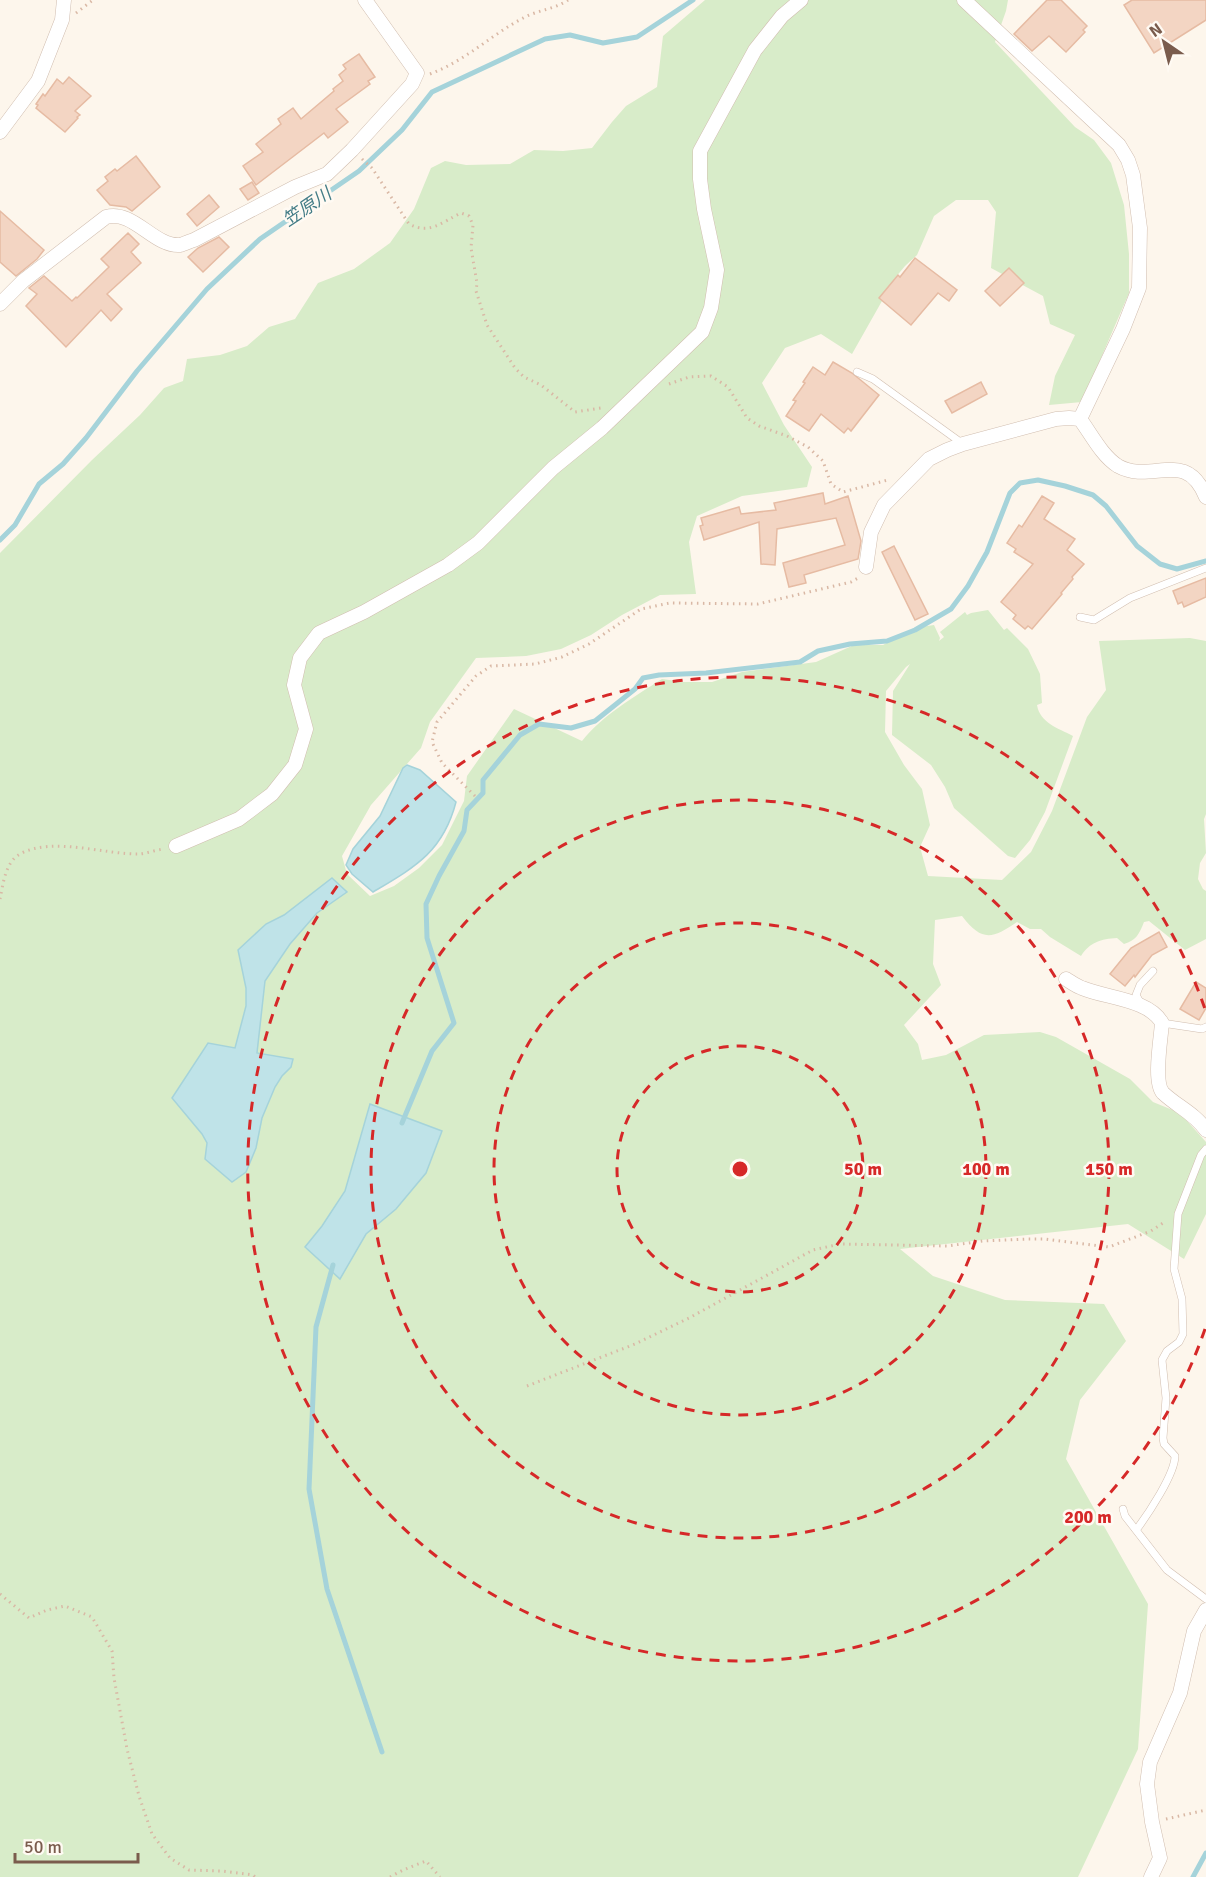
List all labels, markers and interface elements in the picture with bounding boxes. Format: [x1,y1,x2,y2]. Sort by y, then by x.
north arrow [1134,12,1194,72]
text: N [1146,19,1166,42]
water label: 笠原川 [278,182,337,231]
text: 50 m [844,1158,882,1180]
text: 100 m [962,1158,1010,1180]
text: 150 m [1085,1158,1133,1180]
centre of rings [730,1159,750,1179]
text: 200 m [1064,1506,1112,1528]
scale bar [15,1826,138,1864]
text: 50 m [24,1836,62,1858]

